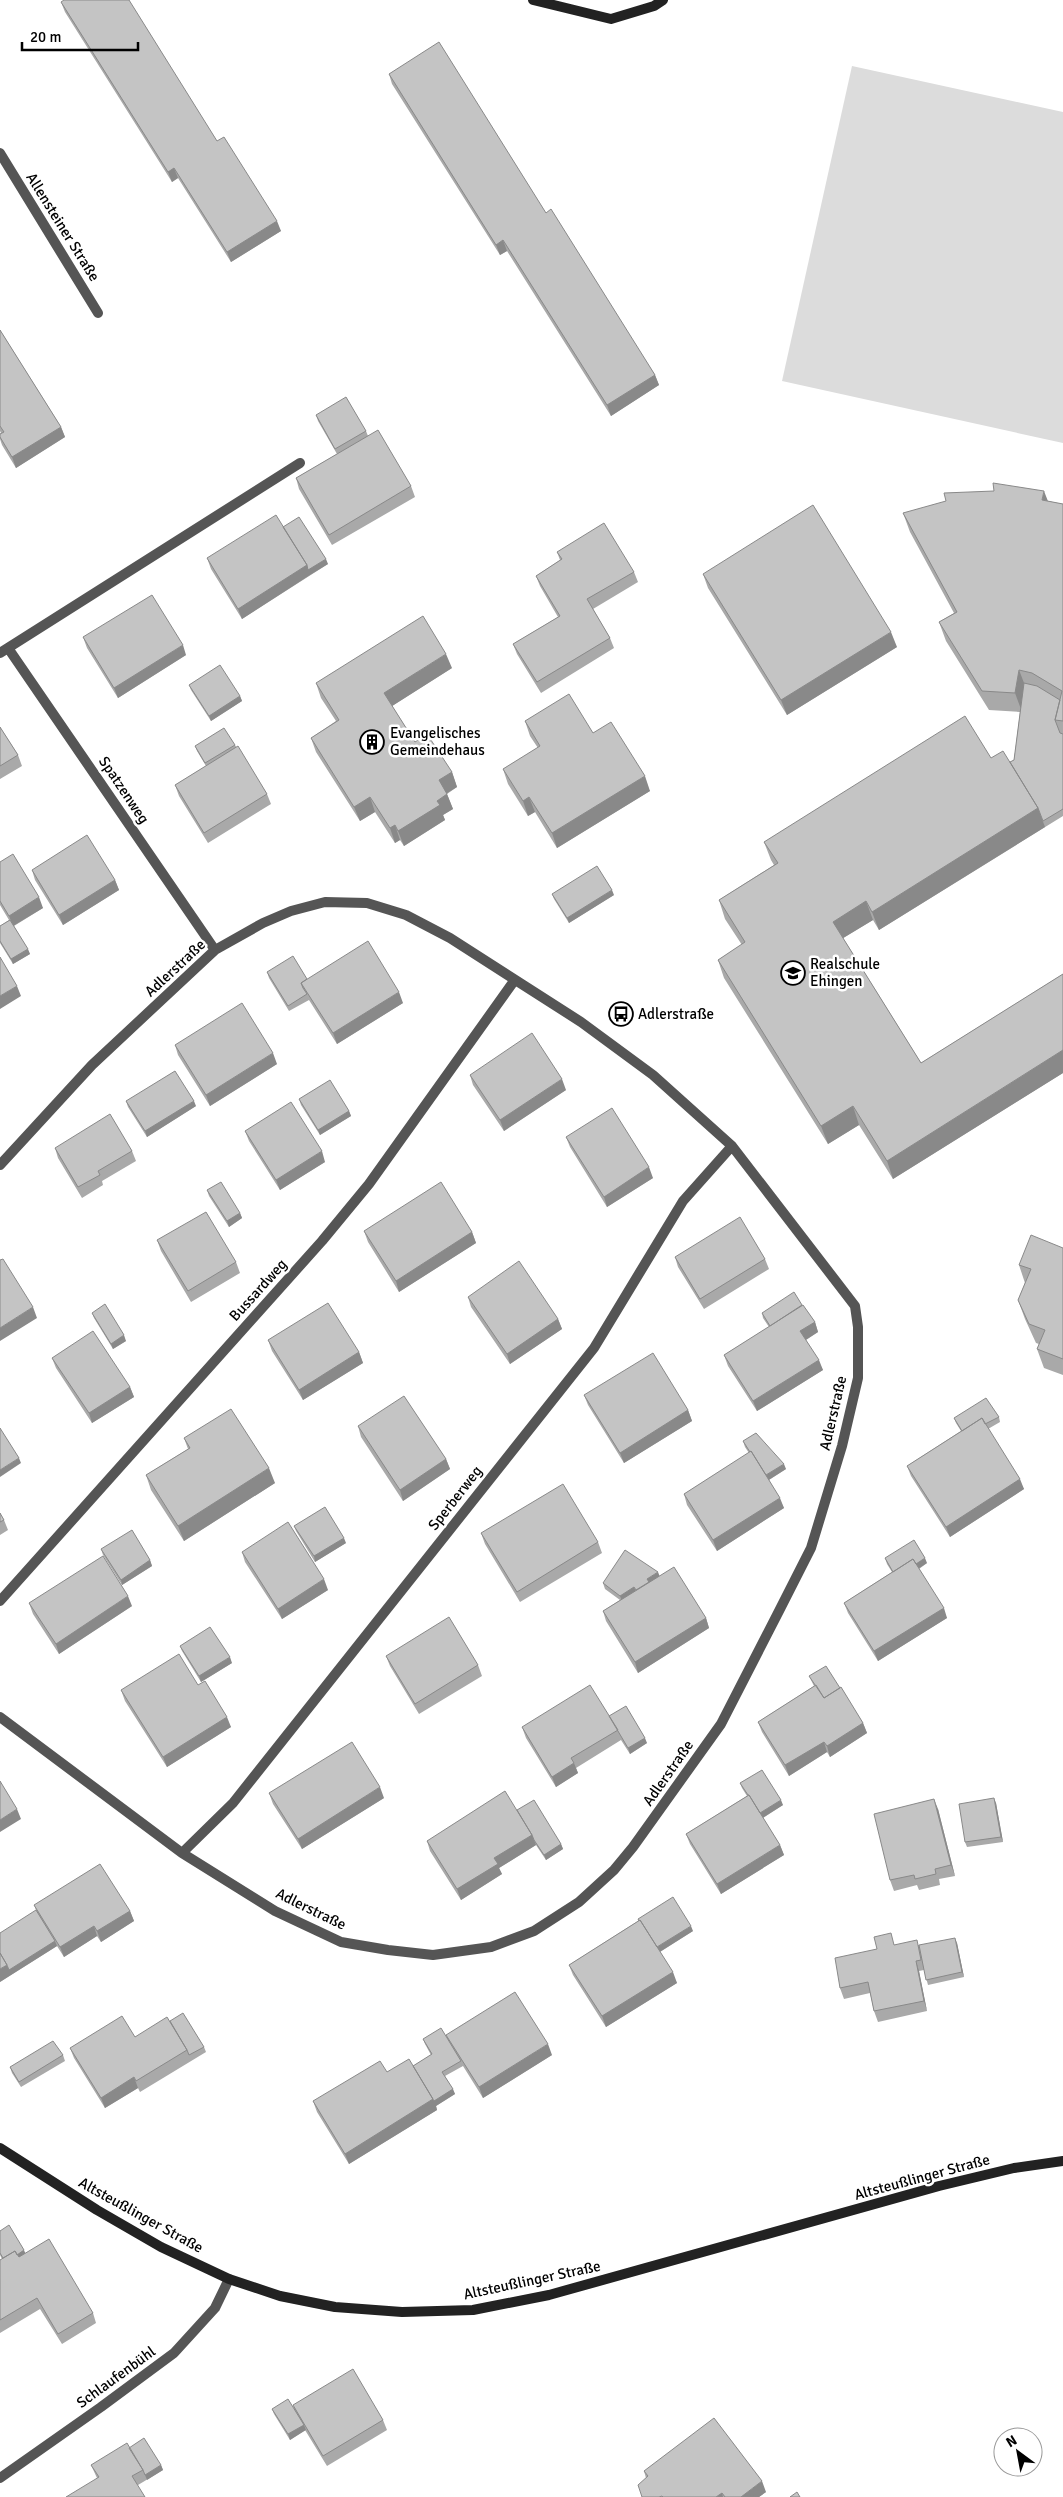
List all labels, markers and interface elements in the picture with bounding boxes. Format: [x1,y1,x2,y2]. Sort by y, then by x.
scale bar [22,20,139,52]
text: 20 m [30,28,61,46]
street label: Allensteiner Straße [22,169,104,285]
place label: Evangelisches Gemeindehaus [390,724,485,759]
building icon: Evangelisches Gemeindehaus [359,729,385,755]
street label: Spatzenweg [95,753,153,827]
street label: Adlerstraße [141,935,209,1001]
place label: Realschule Ehingen [810,955,880,990]
school or university icon: Realschule Ehingen [780,960,806,986]
bus stop icon: Adlerstraße [608,1001,634,1027]
place label: Adlerstraße [638,1005,714,1023]
street label: Bussardweg [225,1255,291,1325]
street label: Adlerstraße [816,1374,850,1452]
street label: Sperberweg [424,1462,486,1534]
street label: Adlerstraße [639,1737,697,1809]
street label: Adlerstraße [273,1884,349,1934]
street label: Altsteußlinger Straße [852,2150,992,2204]
street label: Altsteußlinger Straße [76,2173,206,2257]
street label: Altsteußlinger Straße [462,2257,602,2303]
street label: Schlaufenbühl [73,2342,159,2412]
north arrow [993,2427,1043,2477]
text: N [1003,2432,1020,2451]

